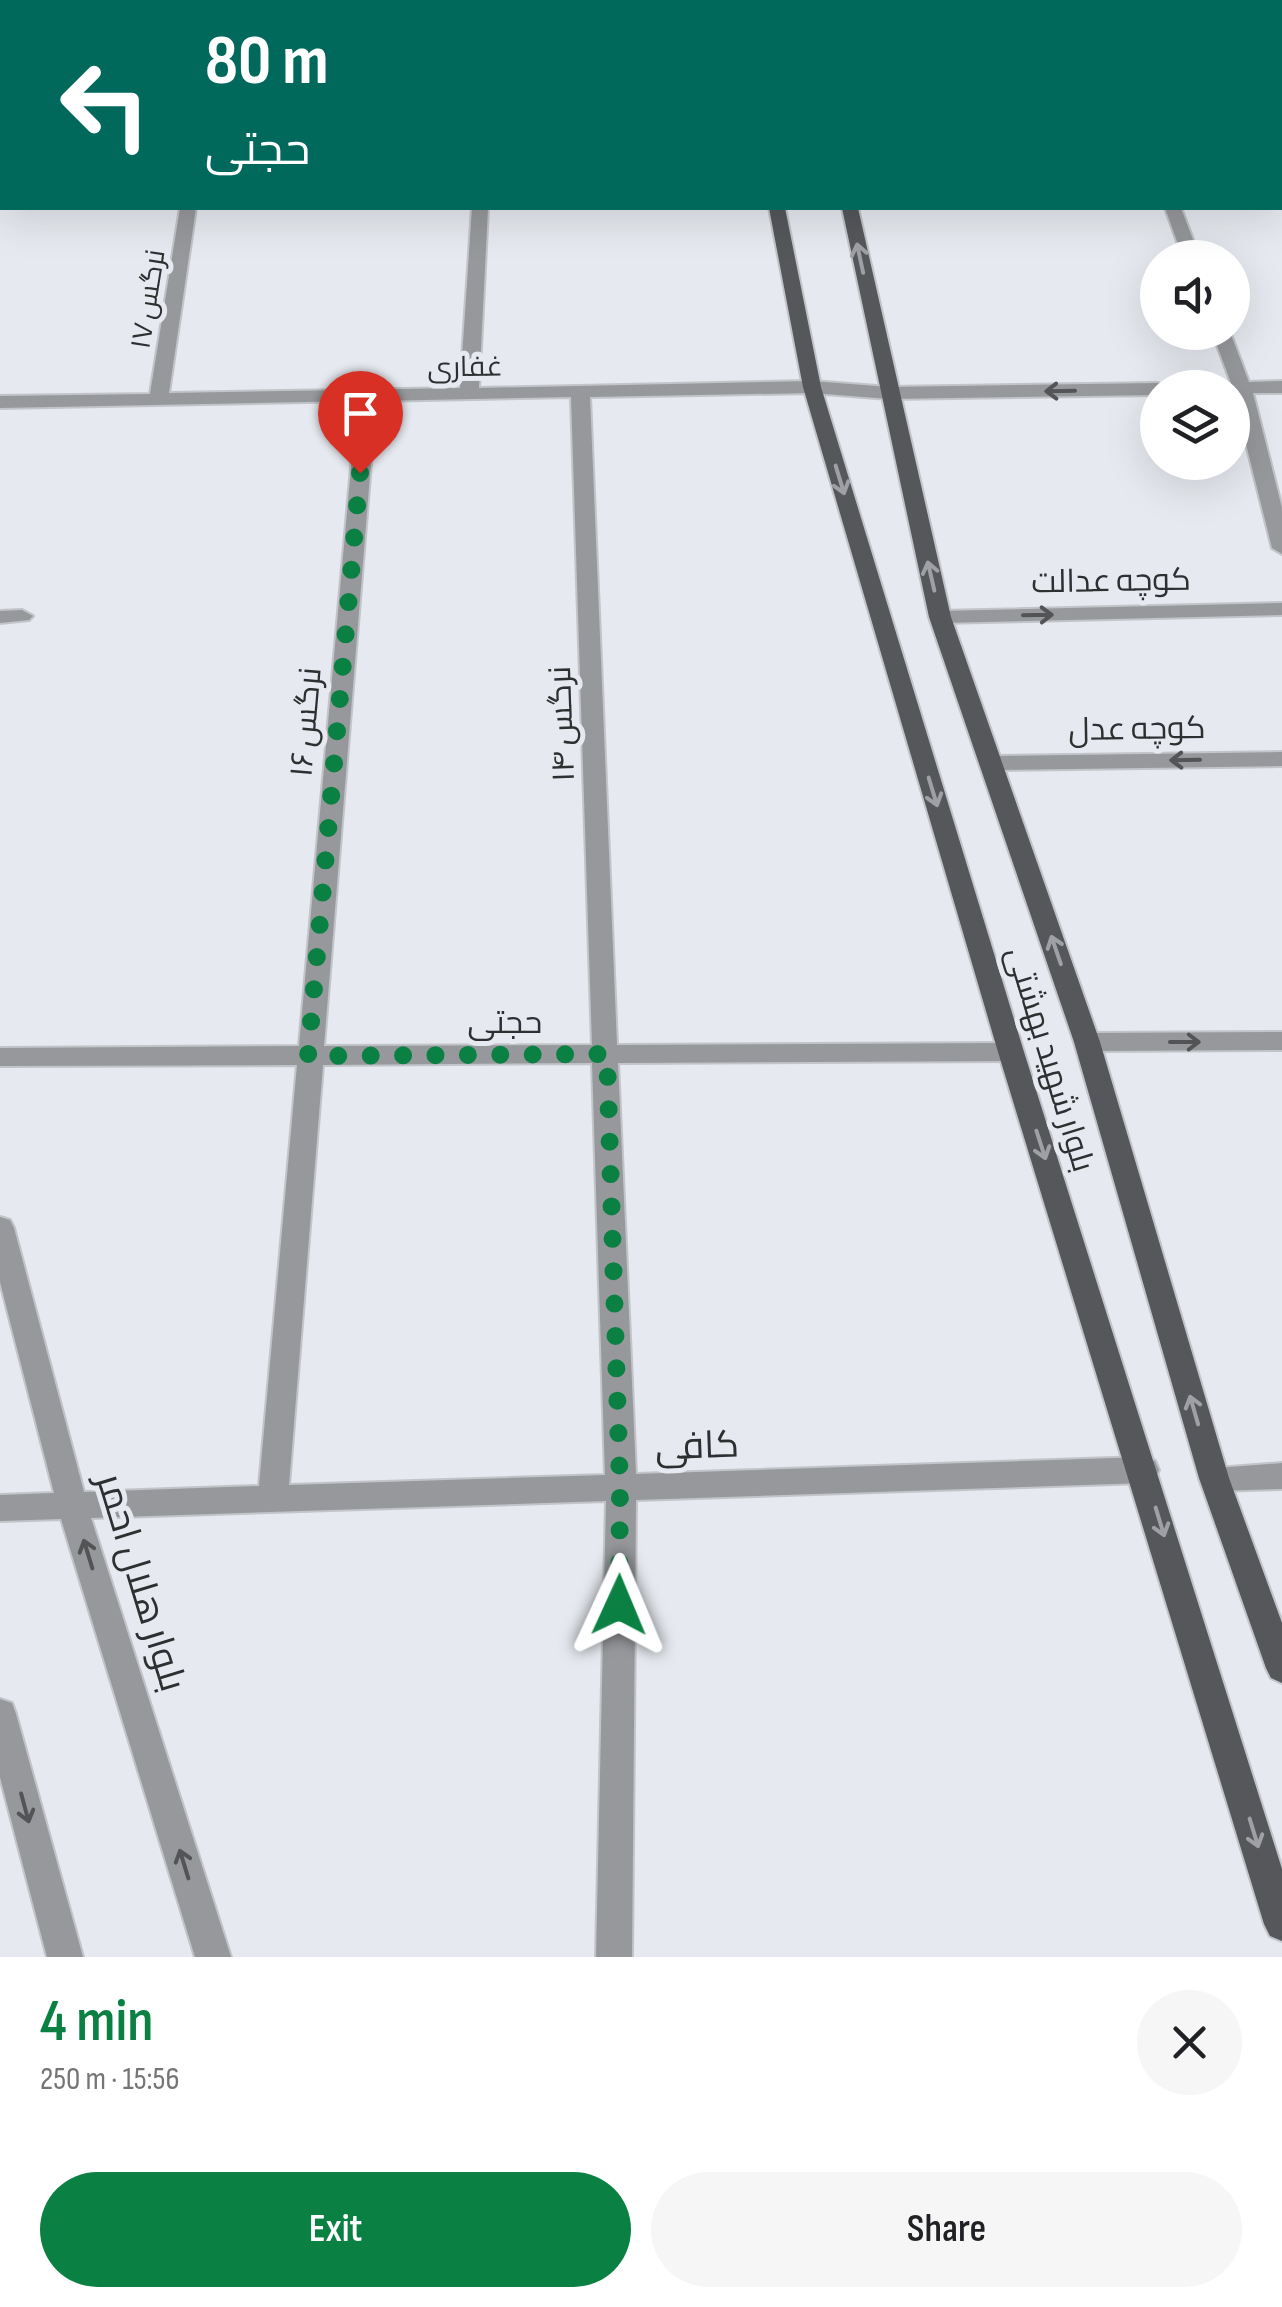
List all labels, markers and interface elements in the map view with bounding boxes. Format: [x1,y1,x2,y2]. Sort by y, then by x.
text: 80 m [205,20,329,104]
icon: left [40,40,170,170]
text: حجتی [205,123,310,178]
map controls [1140,240,1250,480]
button: sound [1140,240,1250,350]
one-way arrow [850,243,869,275]
street label: نرگس ۱۷ [124,247,173,351]
street label: غفاری [427,350,503,385]
button: layers [1140,370,1250,480]
pin [318,371,403,474]
one-way arrow [1045,381,1077,400]
icon: arrive [333,386,388,441]
one-way arrow [832,464,850,495]
one-way arrow [921,561,939,593]
street label: کوچه عدالت [1031,561,1191,602]
one-way arrow [1021,605,1053,624]
street label: نرگس ۱۴ [541,665,584,783]
street label: نرگس ۱۶ [282,666,331,779]
street label: کوچه عدل [1068,709,1206,750]
one-way arrow [1169,750,1202,770]
one-way arrow [925,775,943,807]
one-way arrow [1046,935,1064,966]
street label: بلوار شهید بهشتی [997,942,1102,1177]
street label: حجتی [468,1004,542,1043]
one-way arrow [1168,1032,1200,1052]
one-way arrow [1033,1129,1051,1160]
one-way arrow [1184,1395,1202,1426]
street label: کافی [654,1423,740,1470]
street label: بلوار هلال احمر [85,1466,195,1697]
one-way arrow [1152,1505,1170,1537]
one-way arrow [77,1538,95,1570]
position arrow [567,1553,671,1657]
one-way arrow [17,1792,36,1823]
one-way arrow [1246,1816,1264,1848]
one-way arrow [174,1849,192,1880]
text: 4 min [40,1986,153,2058]
button: close [1137,1990,1242,2095]
text: 250 m · 15:56 [40,2060,179,2099]
button: Exit [40,2172,631,2287]
button: Share [651,2172,1242,2287]

